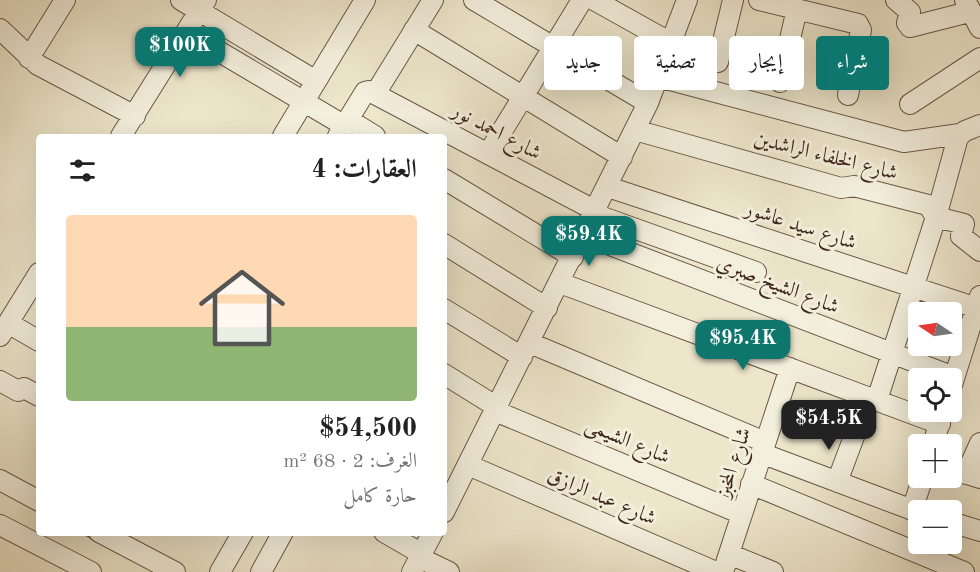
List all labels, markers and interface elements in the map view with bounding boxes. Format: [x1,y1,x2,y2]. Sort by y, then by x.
pin: $100K [138,27,222,78]
text: $100K [149,36,211,56]
chip: جديد [544,36,622,90]
chip: تصفية [634,36,717,90]
chip: إيجار [729,36,804,90]
chip: شراء [816,36,889,90]
street label: شارع احمد نور [444,99,544,170]
street label: شارع الخلفاء الراشدين [750,127,900,190]
icon: filters [66,154,99,187]
text: العقارات: 4 [312,157,417,183]
street label: شارع سيد عاشور [739,198,859,260]
pin: $59.4K [540,216,638,267]
text: $59.4K [555,225,623,245]
street label: شارع الشيخ صبري [711,252,842,325]
icon: home [188,254,296,362]
north arrow [908,302,962,356]
map controls [908,302,962,554]
pin: $95.4K [694,320,792,371]
text: $95.4K [709,329,777,349]
button: locate [908,368,962,422]
pin: $54.5K [780,400,878,451]
text: $54.5K [795,409,863,429]
street label: شارع الشيمى [580,414,673,474]
text: $54,500 [319,416,417,442]
street label: شارع المخبز [713,425,761,504]
button: + [908,434,962,488]
text: الغرف: 2 · 68 m² [283,452,417,472]
street label: شارع عبد الرازق [542,464,659,535]
text: حارة كامل [343,487,417,507]
button: − [908,500,962,554]

